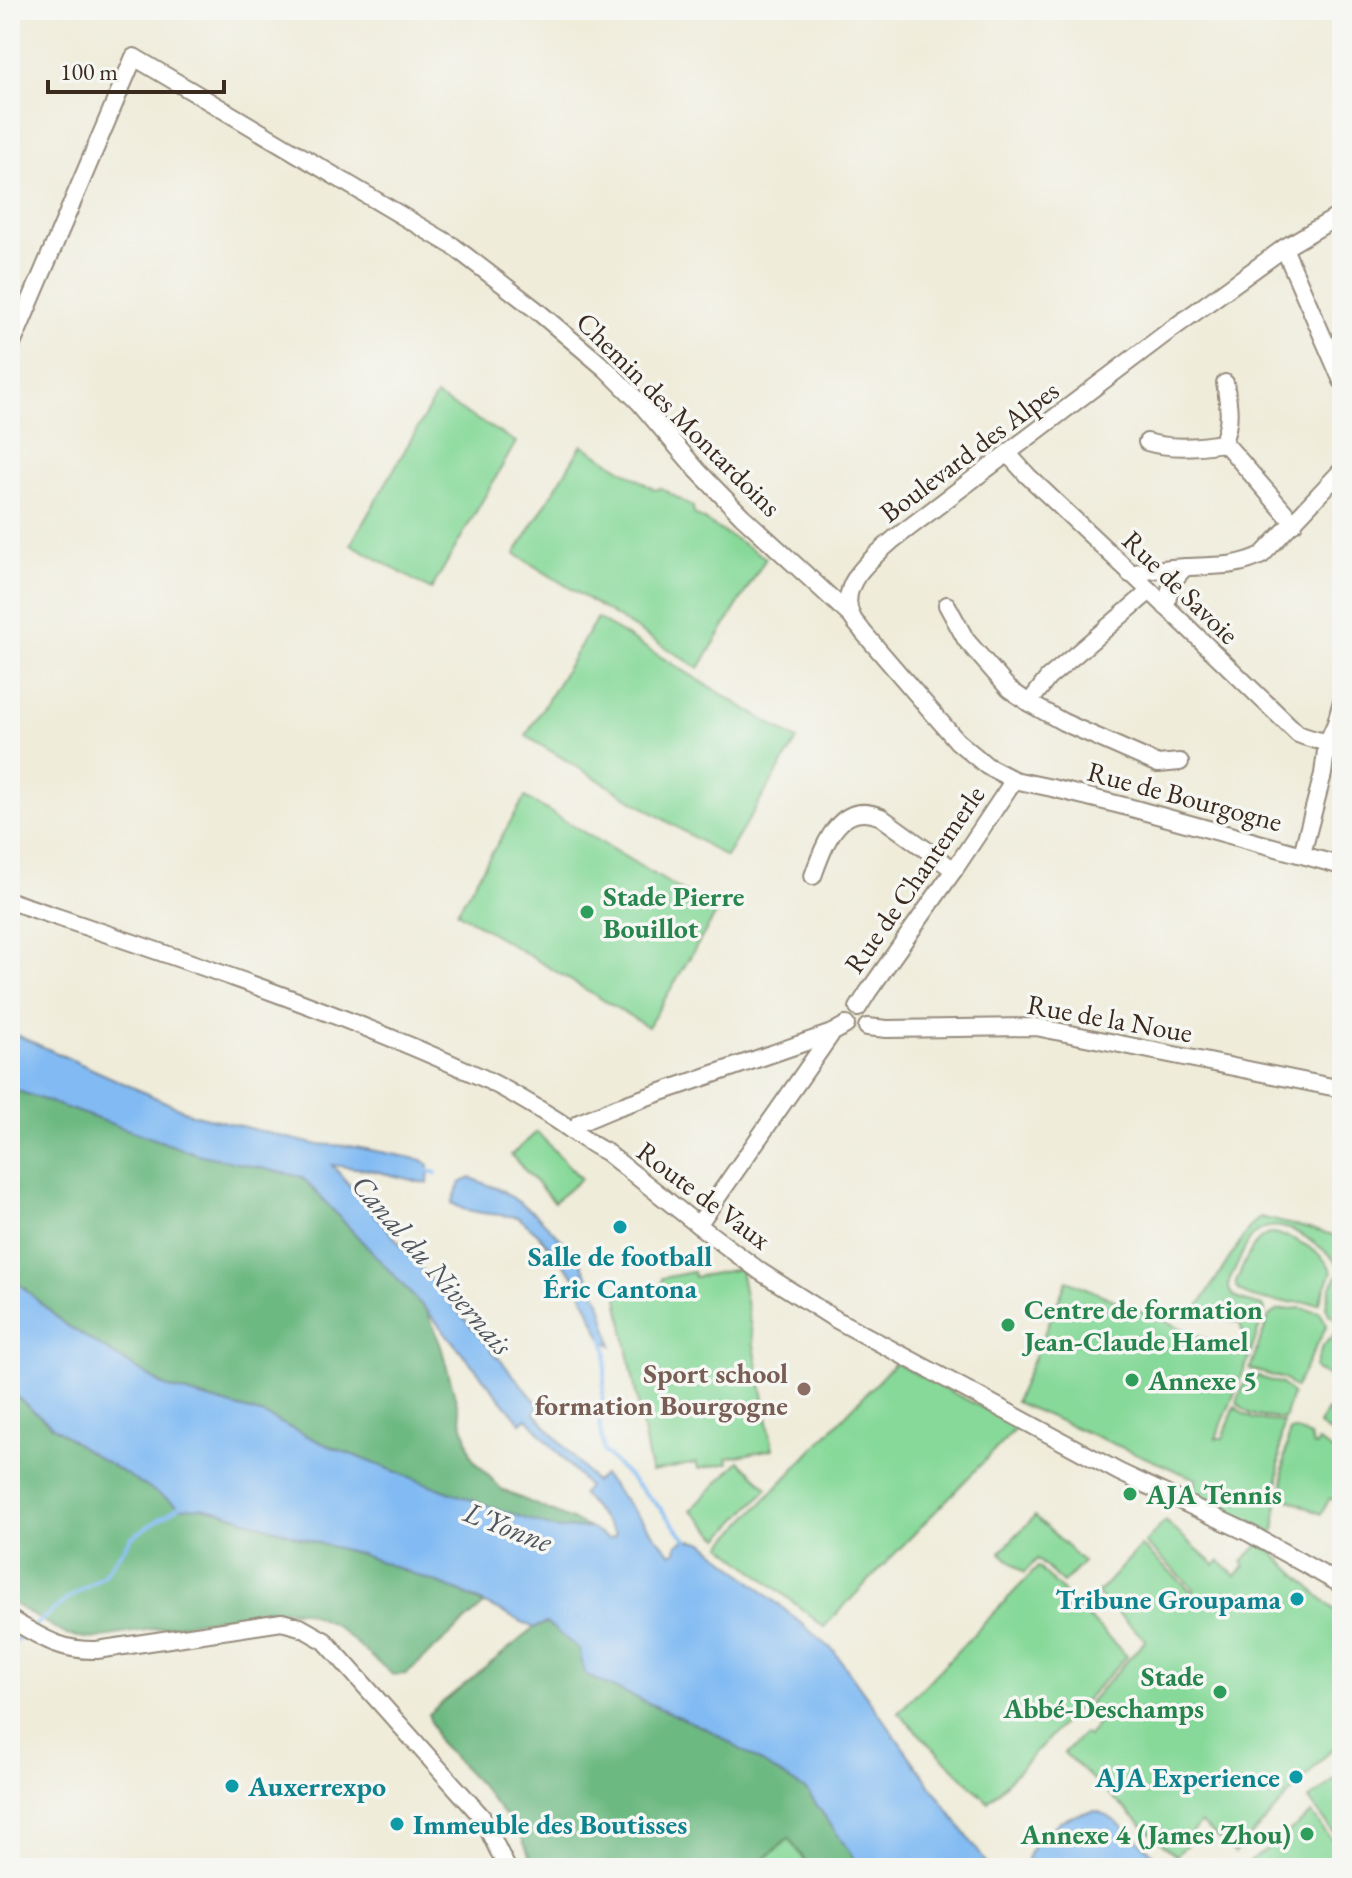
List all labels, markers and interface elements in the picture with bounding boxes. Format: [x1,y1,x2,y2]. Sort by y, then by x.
scale bar [48,44,224,94]
text: 100 m [60,56,118,87]
street label: Chemin des Montardoins [569,304,789,524]
street label: Boulevard des Alpes [872,372,1066,530]
street label: Rue de Savoie [1115,522,1247,652]
street label: Rue de Bourgogne [1084,753,1286,839]
street label: Rue de Chantemerle [836,778,992,980]
place label: Stade Pierre Bouillot [603,878,744,946]
marker: Stade Pierre Bouillot [578,903,596,921]
street label: Rue de la Noue [1025,986,1195,1050]
street label: Route de Vaux [630,1133,778,1257]
water label: Canal du Nivernais [343,1166,522,1364]
marker: Salle de football Éric Cantona [611,1218,629,1236]
place label: Salle de football Éric Cantona [528,1238,712,1306]
place label: Centre de formation Jean-Claude Hamel [1021,1291,1263,1359]
marker: Centre de formation Jean-Claude Hamel [999,1316,1017,1334]
place label: Sport school formation Bourgogne [535,1355,788,1423]
place label: Annexe 5 [1147,1362,1258,1398]
marker: Annexe 5 [1123,1371,1141,1389]
marker: Sport school formation Bourgogne [795,1380,813,1398]
place label: AJA Tennis [1145,1476,1282,1512]
marker: AJA Tennis [1121,1485,1139,1503]
water label: L'Yonne [458,1492,559,1561]
place label: Tribune Groupama [1056,1581,1282,1617]
marker: Tribune Groupama [1288,1590,1306,1608]
place label: Stade Abbé-Deschamps [1002,1658,1204,1726]
marker: Stade Abbé-Deschamps [1211,1683,1229,1701]
place label: AJA Experience [1094,1759,1280,1795]
place label: Auxerrexpo [247,1768,386,1804]
marker: AJA Experience [1287,1768,1305,1786]
marker: Auxerrexpo [223,1777,241,1795]
place label: Immeuble des Boutisses [413,1806,687,1842]
marker: Immeuble des Boutisses [388,1815,406,1833]
place label: Annexe 4 (James Zhou) [1020,1816,1291,1852]
marker: Annexe 4 (James Zhou) [1298,1825,1316,1843]

